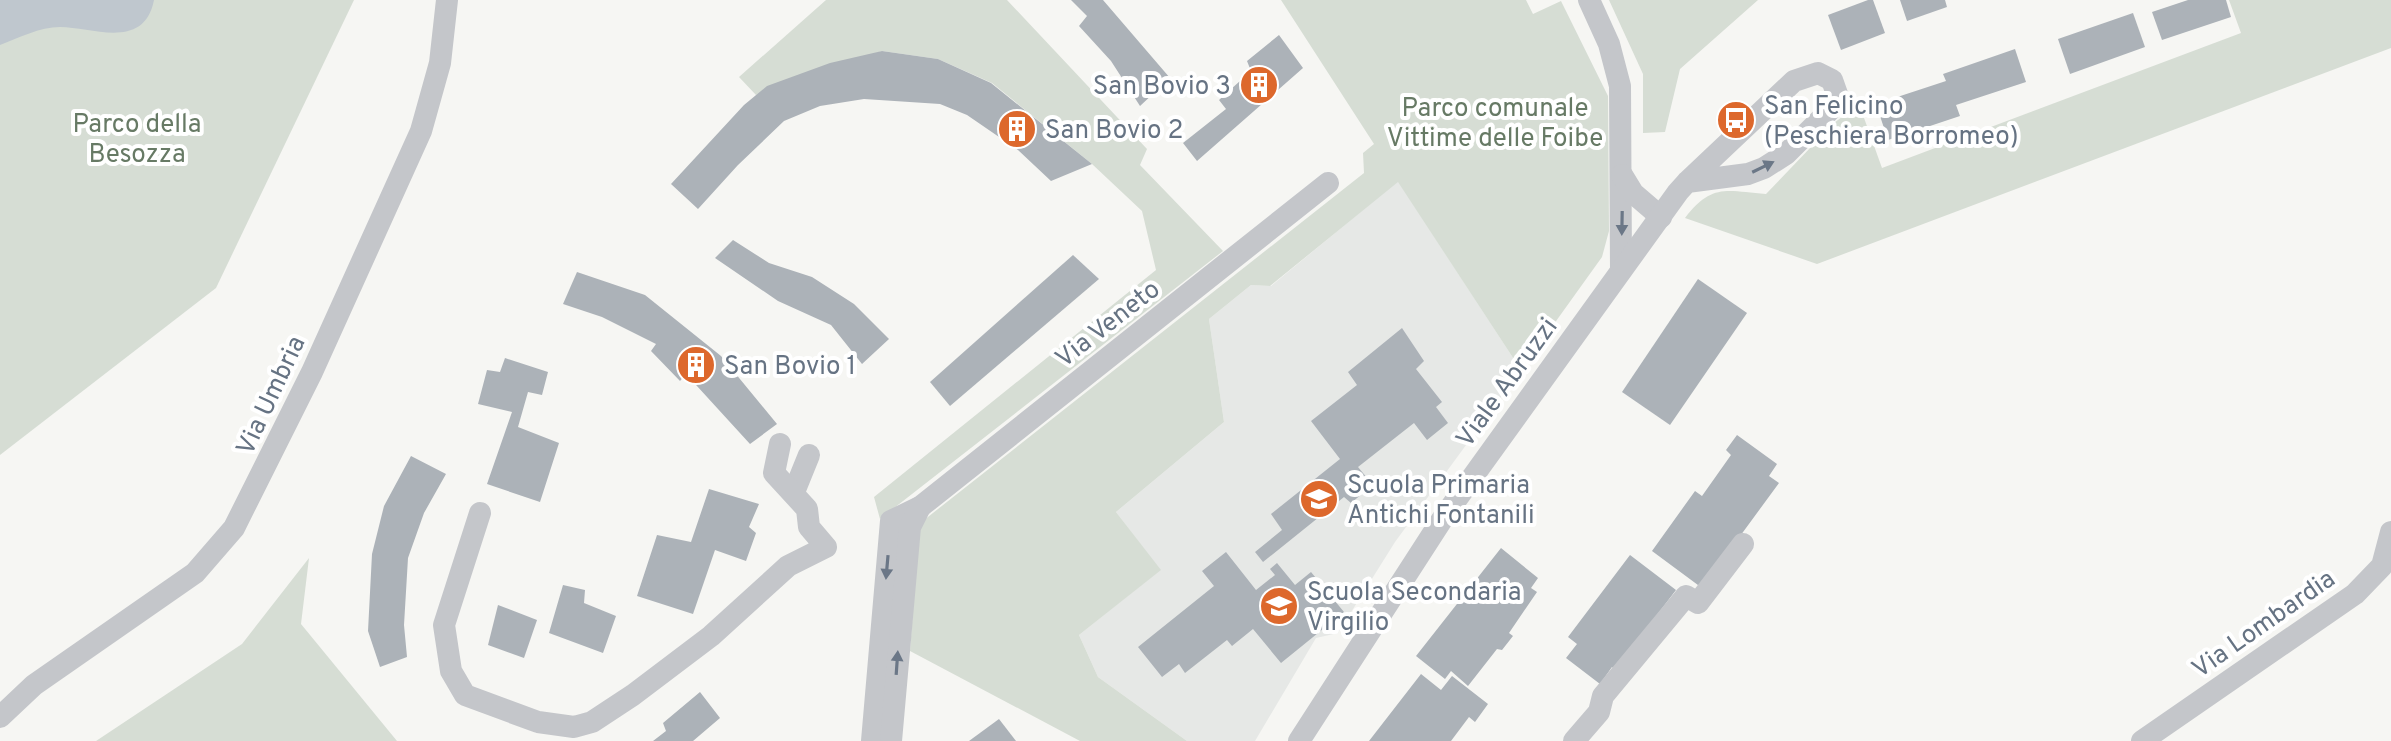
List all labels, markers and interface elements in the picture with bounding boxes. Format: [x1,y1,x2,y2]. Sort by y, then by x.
building icon: San Bovio 3 [1238,64,1280,106]
place label: San Bovio 3 [1093,71,1231,104]
place label: San Felicino (Peschiera Borromeo) [1764,91,2019,154]
park label: Parco comunale Vittime delle Foibe [1387,93,1603,156]
bus stop icon: San Felicino (Peschiera Borromeo) [1715,99,1757,141]
building icon: San Bovio 2 [996,108,1038,150]
park label: Parco della Besozza [72,109,202,172]
place label: San Bovio 2 [1045,115,1183,148]
one-way arrow [1752,160,1775,174]
one-way arrow [1616,211,1628,236]
street label: Via Veneto [1050,274,1168,376]
street label: Viale Abruzzi [1450,312,1566,455]
street label: Via Umbria [230,331,314,461]
building icon: San Bovio 1 [675,344,717,386]
place label: San Bovio 1 [724,351,856,384]
place label: Scuola Primaria Antichi Fontanili [1347,470,1535,533]
school or university icon: Scuola Primaria Antichi Fontanili [1298,478,1340,520]
one-way arrow [880,555,893,580]
street label: Via Lombardia [2186,563,2343,687]
place label: Scuola Secondaria Virgilio [1307,577,1522,640]
school or university icon: Scuola Secondaria Virgilio [1258,585,1300,627]
one-way arrow [890,650,903,675]

